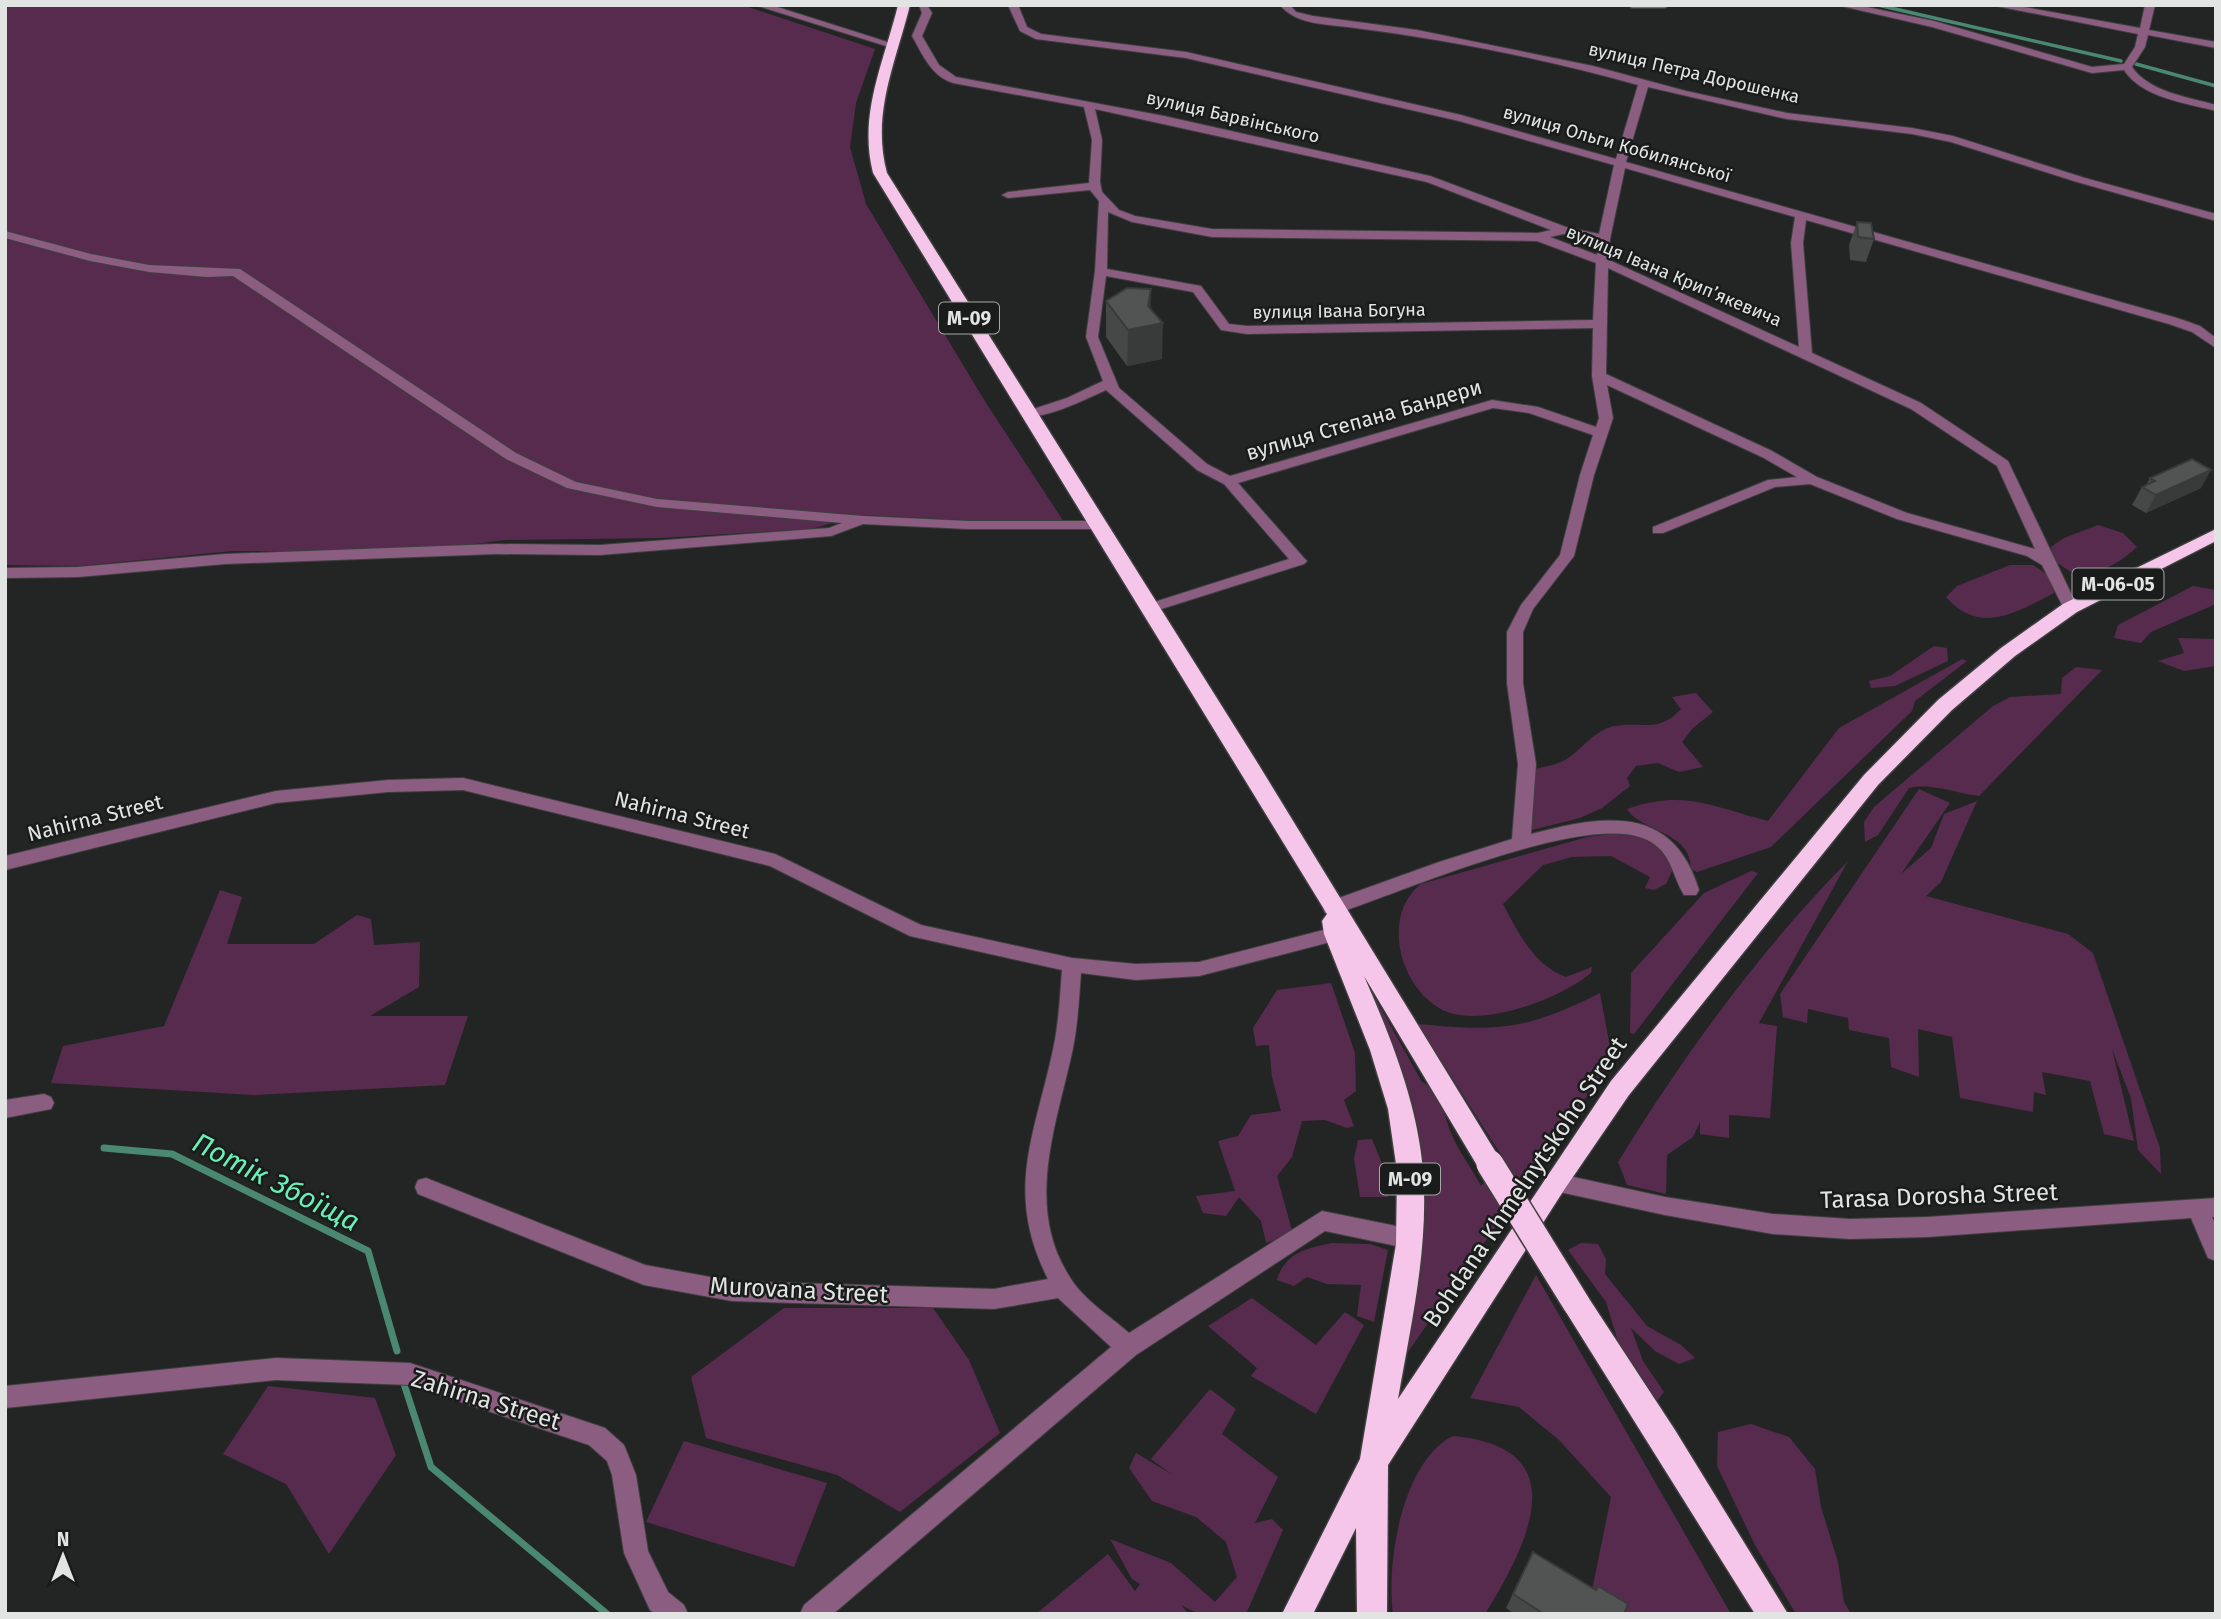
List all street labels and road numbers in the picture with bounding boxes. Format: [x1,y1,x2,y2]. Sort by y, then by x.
street label: вулиця Петра Дорошенка [1586,38,1802,108]
street label: вулиця Барвінського [1144,86,1322,148]
street label: вулиця Ольги Кобилянської [1501,101,1734,187]
street label: вулиця Івана Крипʼякевича [1563,221,1785,331]
street label: вулиця Івана Богуна [1252,298,1426,324]
road number: М-09 [939,302,999,334]
street label: вулиця Степана Бандери [1243,374,1485,466]
road number: М-06-05 [2072,568,2164,600]
street label: Nahirna Street [612,786,753,844]
street label: Nahirna Street [25,789,166,847]
street label: Bohdana Khmelnytskoho Street [1417,1031,1633,1332]
road number: М-09 [1380,1163,1440,1194]
street label: Tarasa Dorosha Street [1820,1178,2059,1214]
street label: Murovana Street [709,1271,889,1309]
street label: Zahirna Street [408,1364,564,1436]

